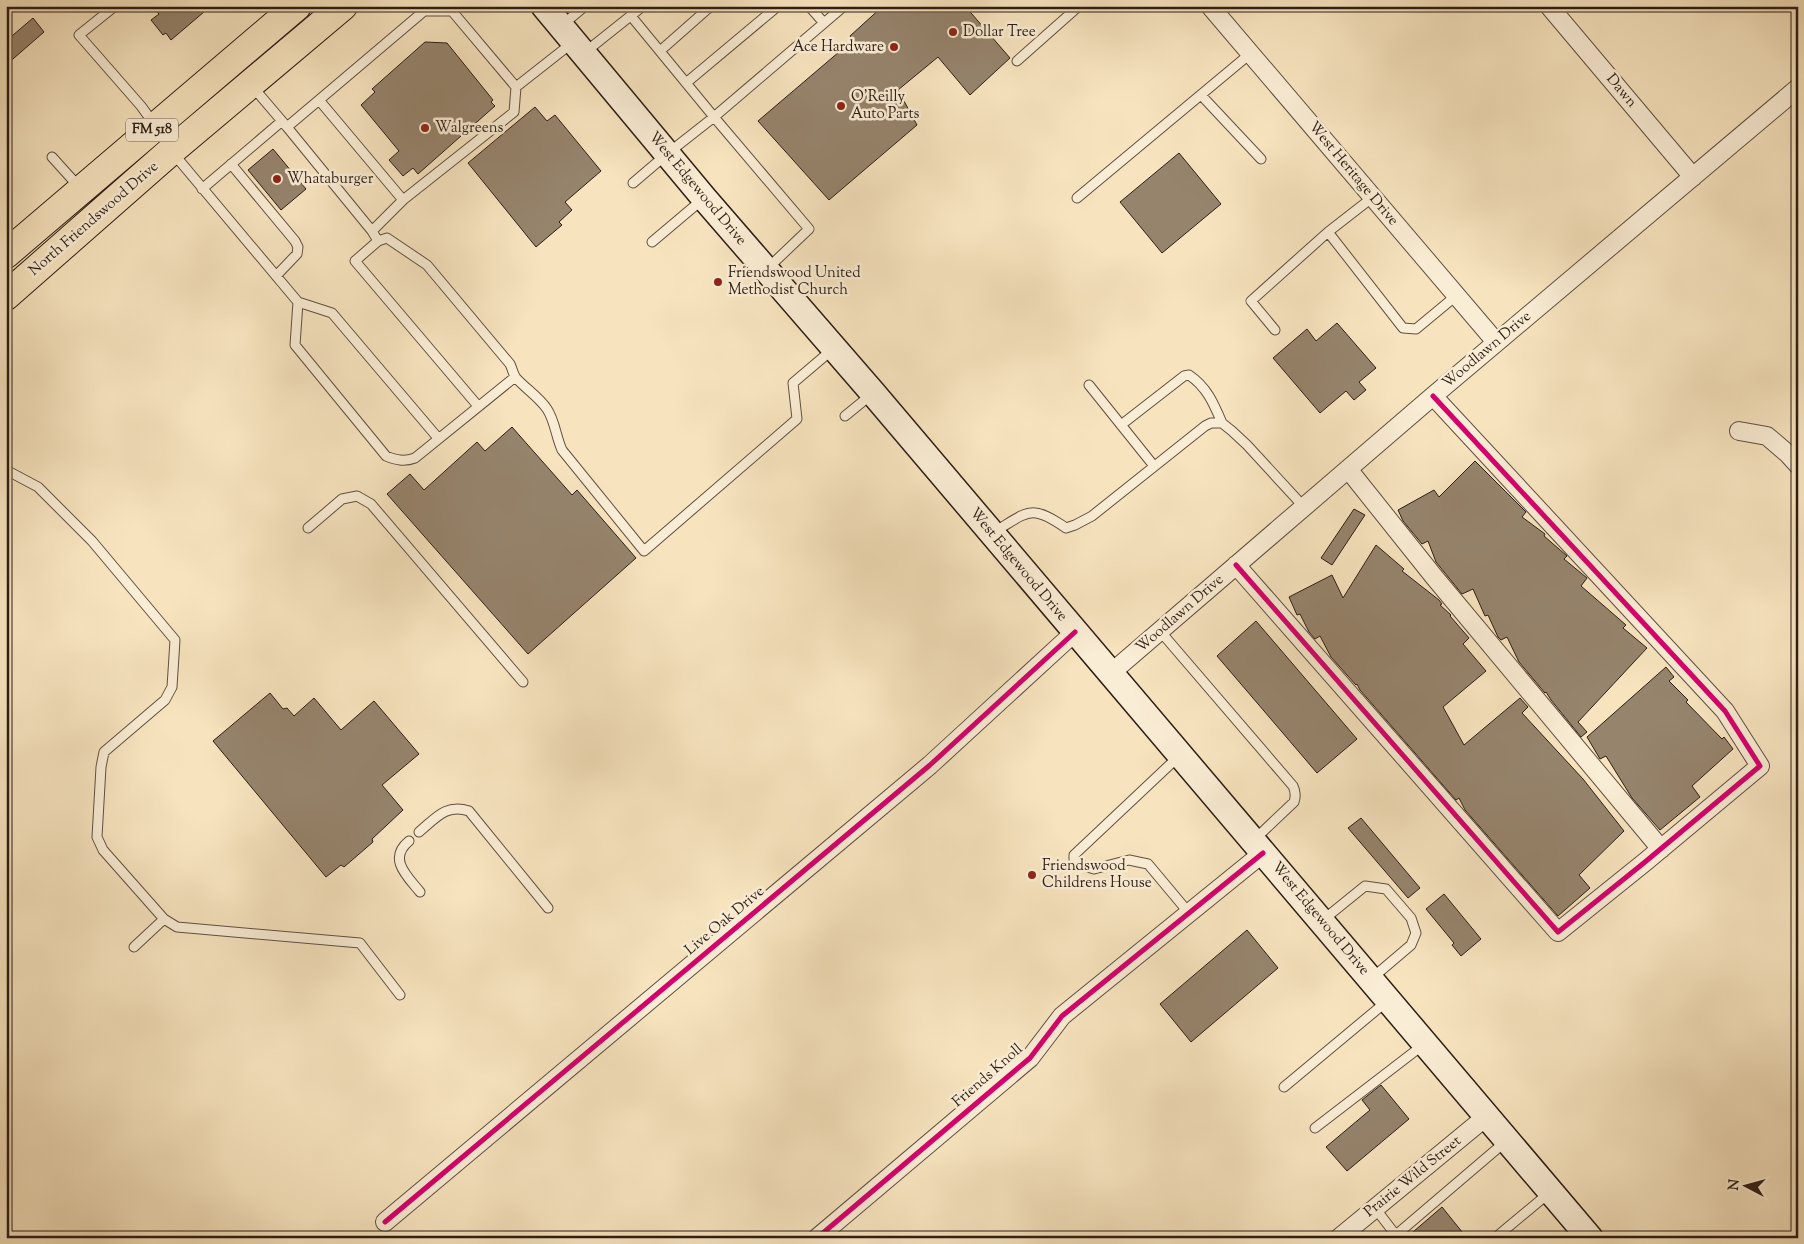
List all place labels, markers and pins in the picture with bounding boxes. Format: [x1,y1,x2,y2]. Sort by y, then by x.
place label: Dollar Tree [963,22,1036,43]
marker: Dollar Tree [947,26,959,38]
place label: Ace Hardware [793,37,884,58]
marker: Ace Hardware [888,41,900,53]
place label: O'Reilly Auto Parts [851,87,920,125]
marker: O'Reilly Auto Parts [835,100,847,112]
place label: Walgreens [435,118,504,139]
marker: Walgreens [419,122,431,134]
place label: Whataburger [287,169,374,190]
marker: Whataburger [271,173,283,185]
place label: Friendswood United Methodist Church [728,263,861,301]
marker: Friendswood United Methodist Church [712,276,724,288]
place label: Friendswood Childrens House [1042,856,1152,894]
marker: Friendswood Childrens House [1026,869,1038,881]

